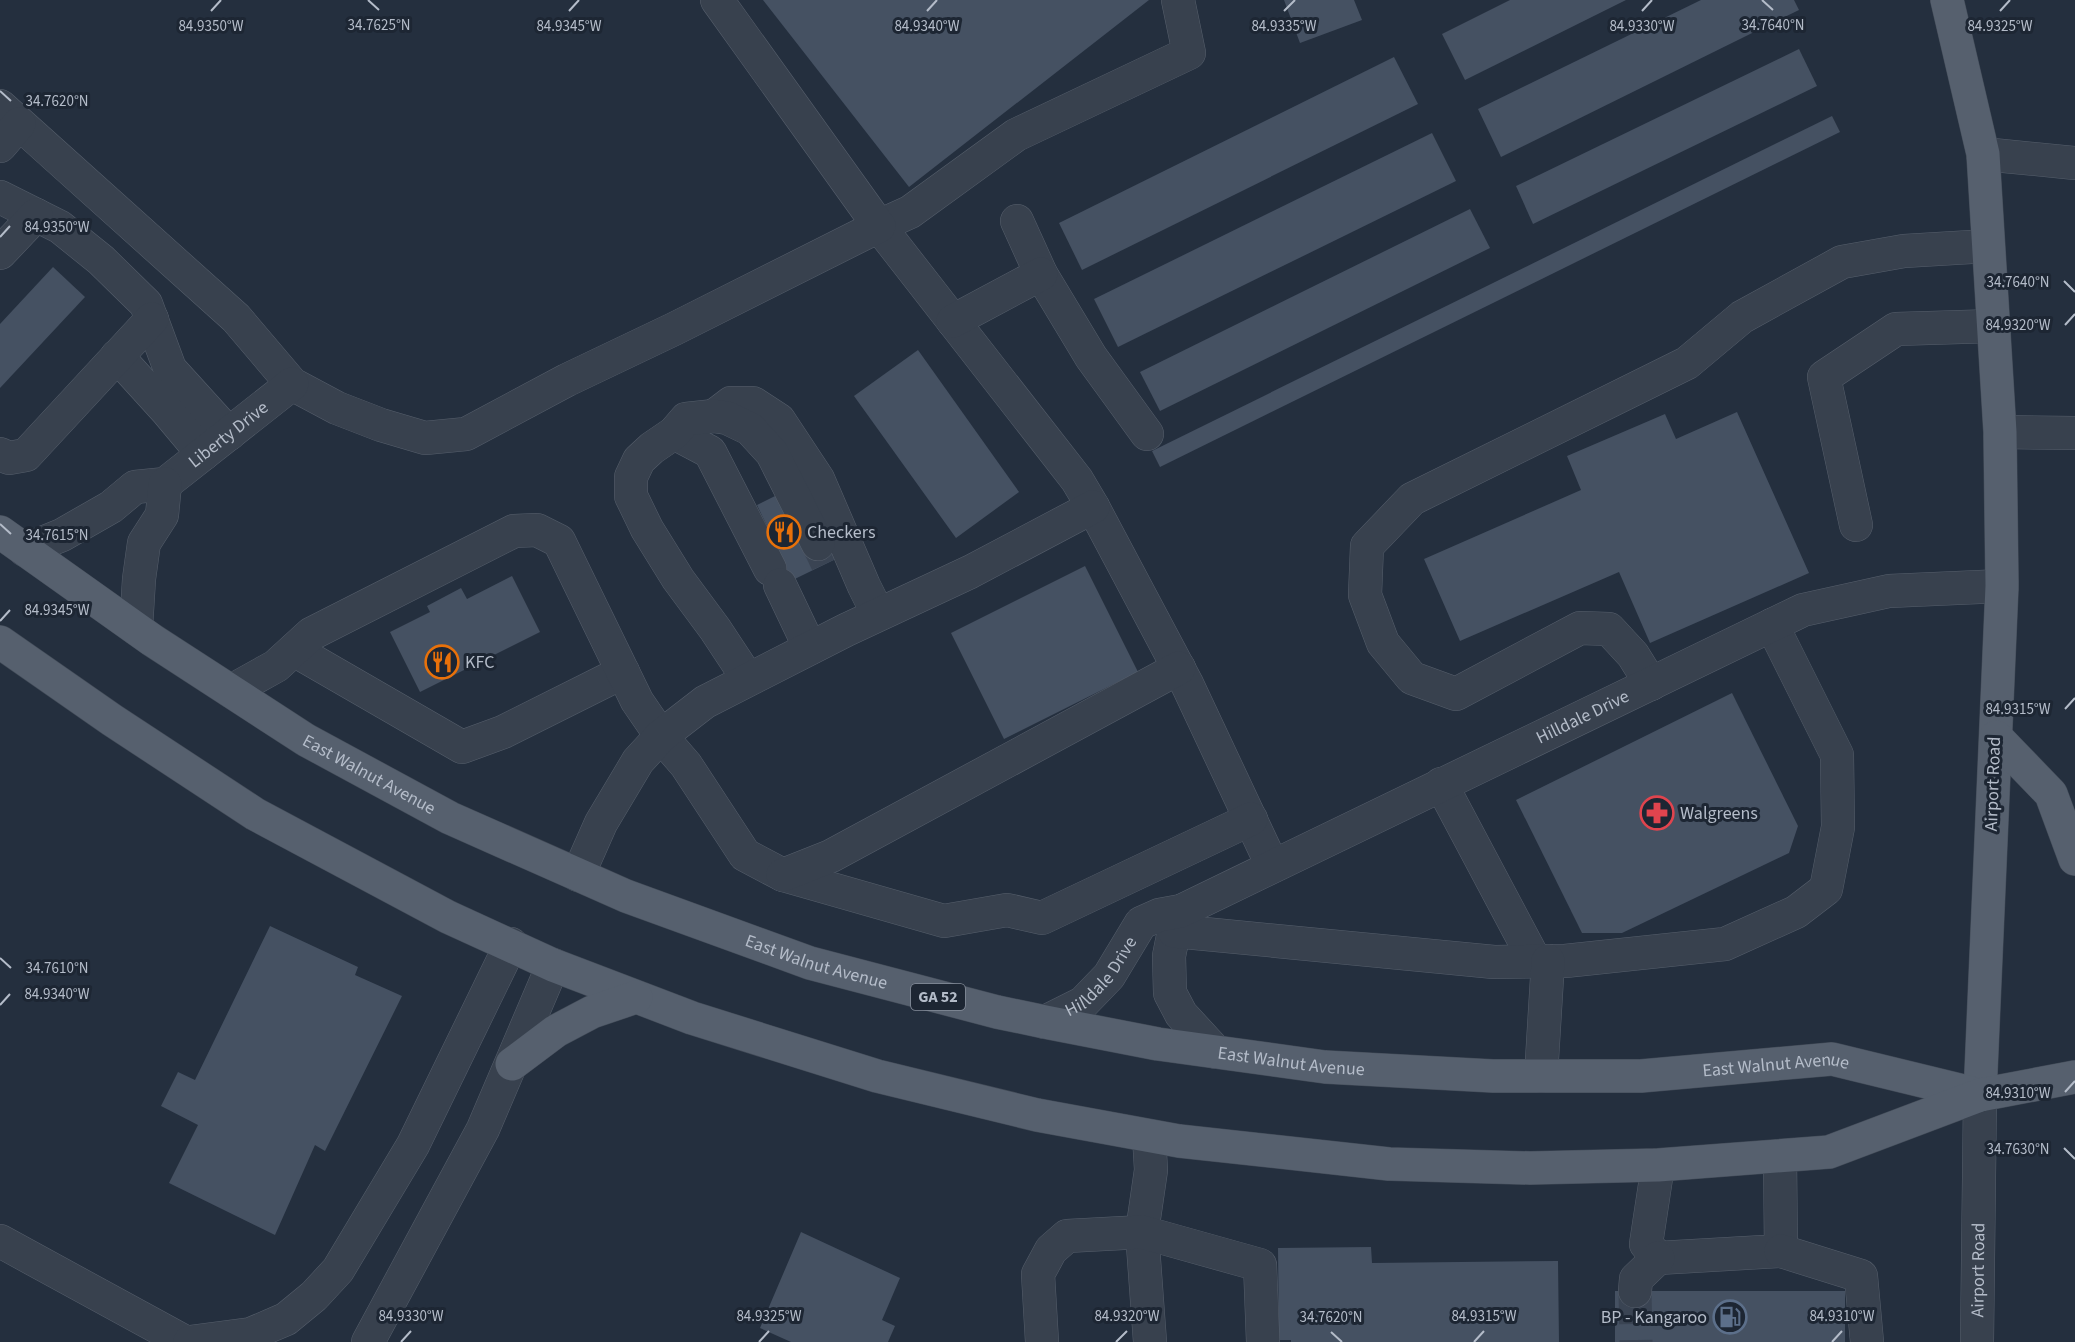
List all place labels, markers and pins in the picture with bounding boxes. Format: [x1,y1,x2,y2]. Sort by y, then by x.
restaurant icon: Checkers [766,514,802,550]
place label: Checkers [807,520,875,545]
restaurant icon: KFC [424,644,460,680]
place label: KFC [465,650,494,675]
pharmacy icon: Walgreens [1639,795,1675,831]
place label: Walgreens [1680,801,1758,826]
fuel station icon: BP - Kangaroo [1712,1299,1748,1335]
place label: BP - Kangaroo [1601,1305,1707,1330]

